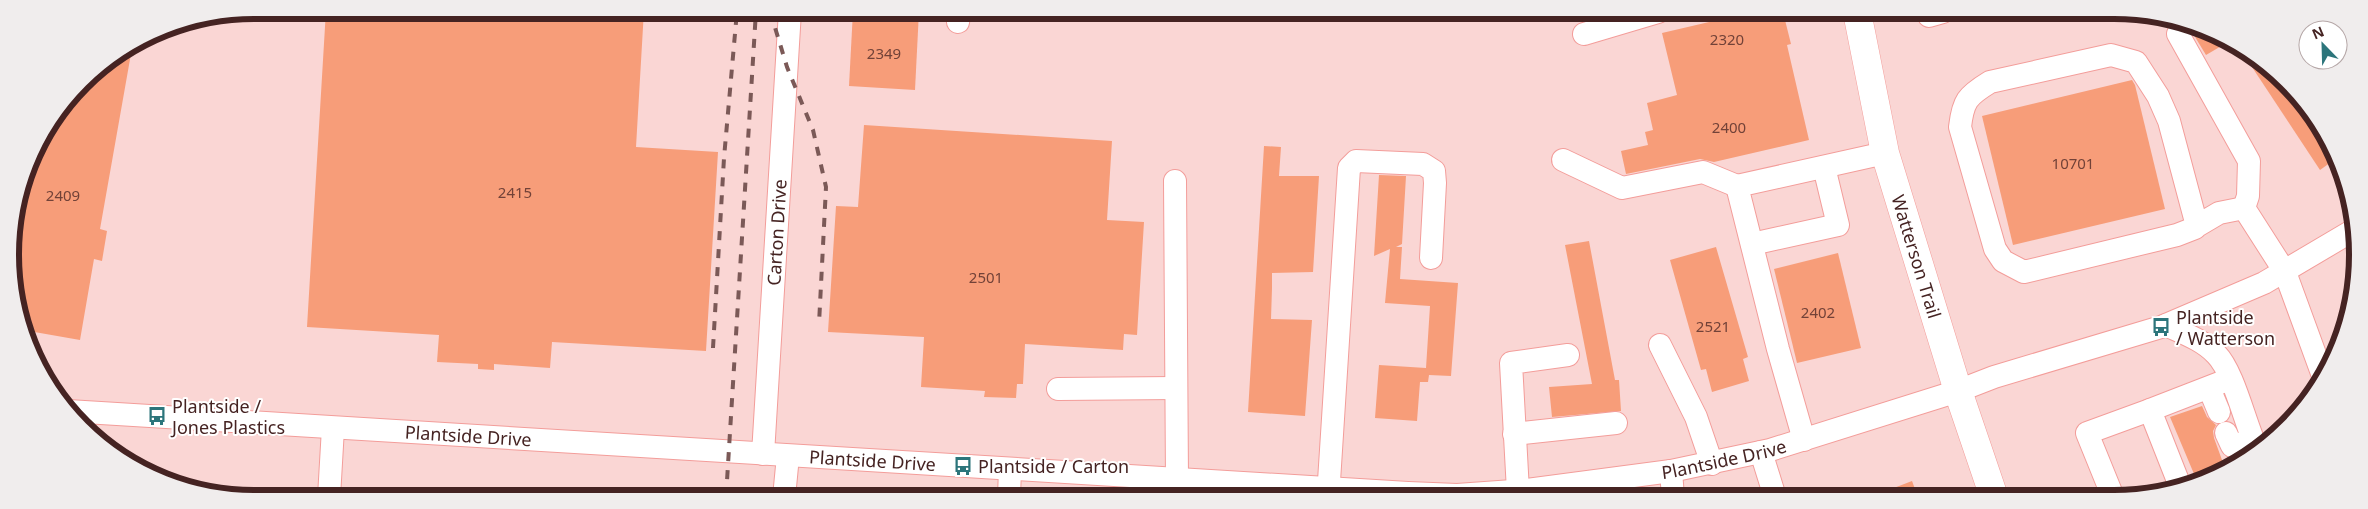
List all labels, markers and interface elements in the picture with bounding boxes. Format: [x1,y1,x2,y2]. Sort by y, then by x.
north arrow [2298,20,2348,70]
text: N [2309,22,2327,44]
house number: 2320 [1710,29,1744,49]
house number: 2349 [867,43,901,63]
house number: 2400 [1712,117,1746,137]
house number: 10701 [2052,153,2094,173]
street label: Carton Drive [761,178,792,286]
house number: 2415 [498,182,532,202]
house number: 2409 [46,185,80,205]
street label: Watterson Trail [1886,192,1947,321]
house number: 2501 [969,267,1003,287]
house number: 2402 [1801,302,1835,322]
place label: Plantside / Watterson [2176,305,2275,350]
house number: 2521 [1696,316,1730,336]
bus stop icon: Plantside / Watterson [2150,316,2172,338]
place label: Plantside / Jones Plastics [170,394,285,439]
bus stop icon: Plantside / Jones Plastics [146,405,168,427]
street label: Plantside Drive [404,420,532,451]
street label: Plantside Drive [1660,434,1789,484]
street label: Plantside Drive [808,444,937,476]
place label: Plantside / Carton [978,454,1129,478]
bus stop icon: Plantside / Carton [952,455,974,477]

